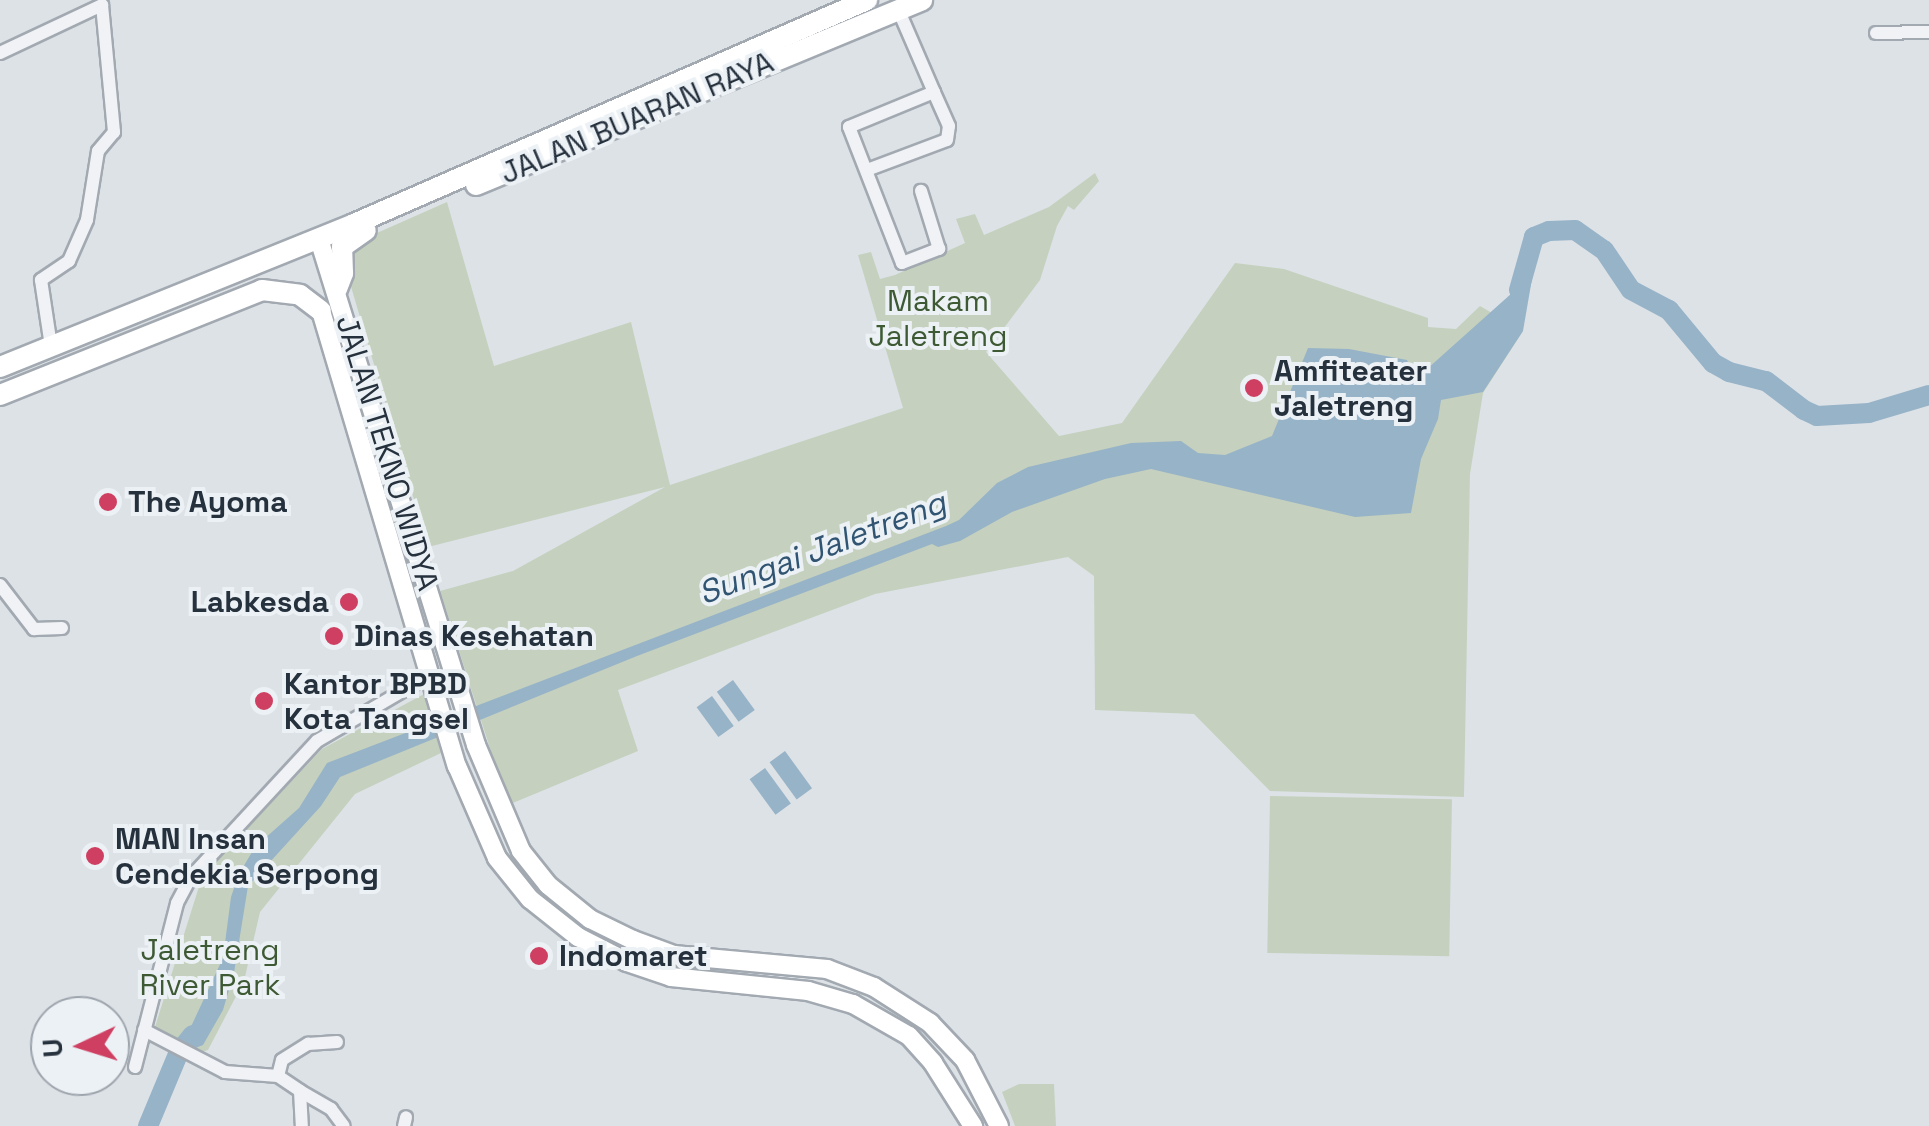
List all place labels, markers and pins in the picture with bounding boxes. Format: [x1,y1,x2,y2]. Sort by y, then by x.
place label: Amfiteater Jaletreng [1274,353,1427,424]
marker: Amfiteater Jaletreng [1243,377,1265,399]
place label: The Ayoma [128,484,288,520]
marker: The Ayoma [97,491,119,513]
place label: Labkesda [191,584,329,620]
marker: Labkesda [338,591,360,613]
place label: Dinas Kesehatan [354,618,594,654]
marker: Dinas Kesehatan [323,625,345,647]
place label: Kantor BPBD Kota Tangsel [284,666,470,736]
marker: Kantor BPBD Kota Tangsel [253,690,275,712]
place label: MAN Insan Cendekia Serpong [115,821,379,892]
marker: MAN Insan Cendekia Serpong [84,845,106,867]
place label: Indomaret [559,938,708,974]
marker: Indomaret [528,945,550,967]

